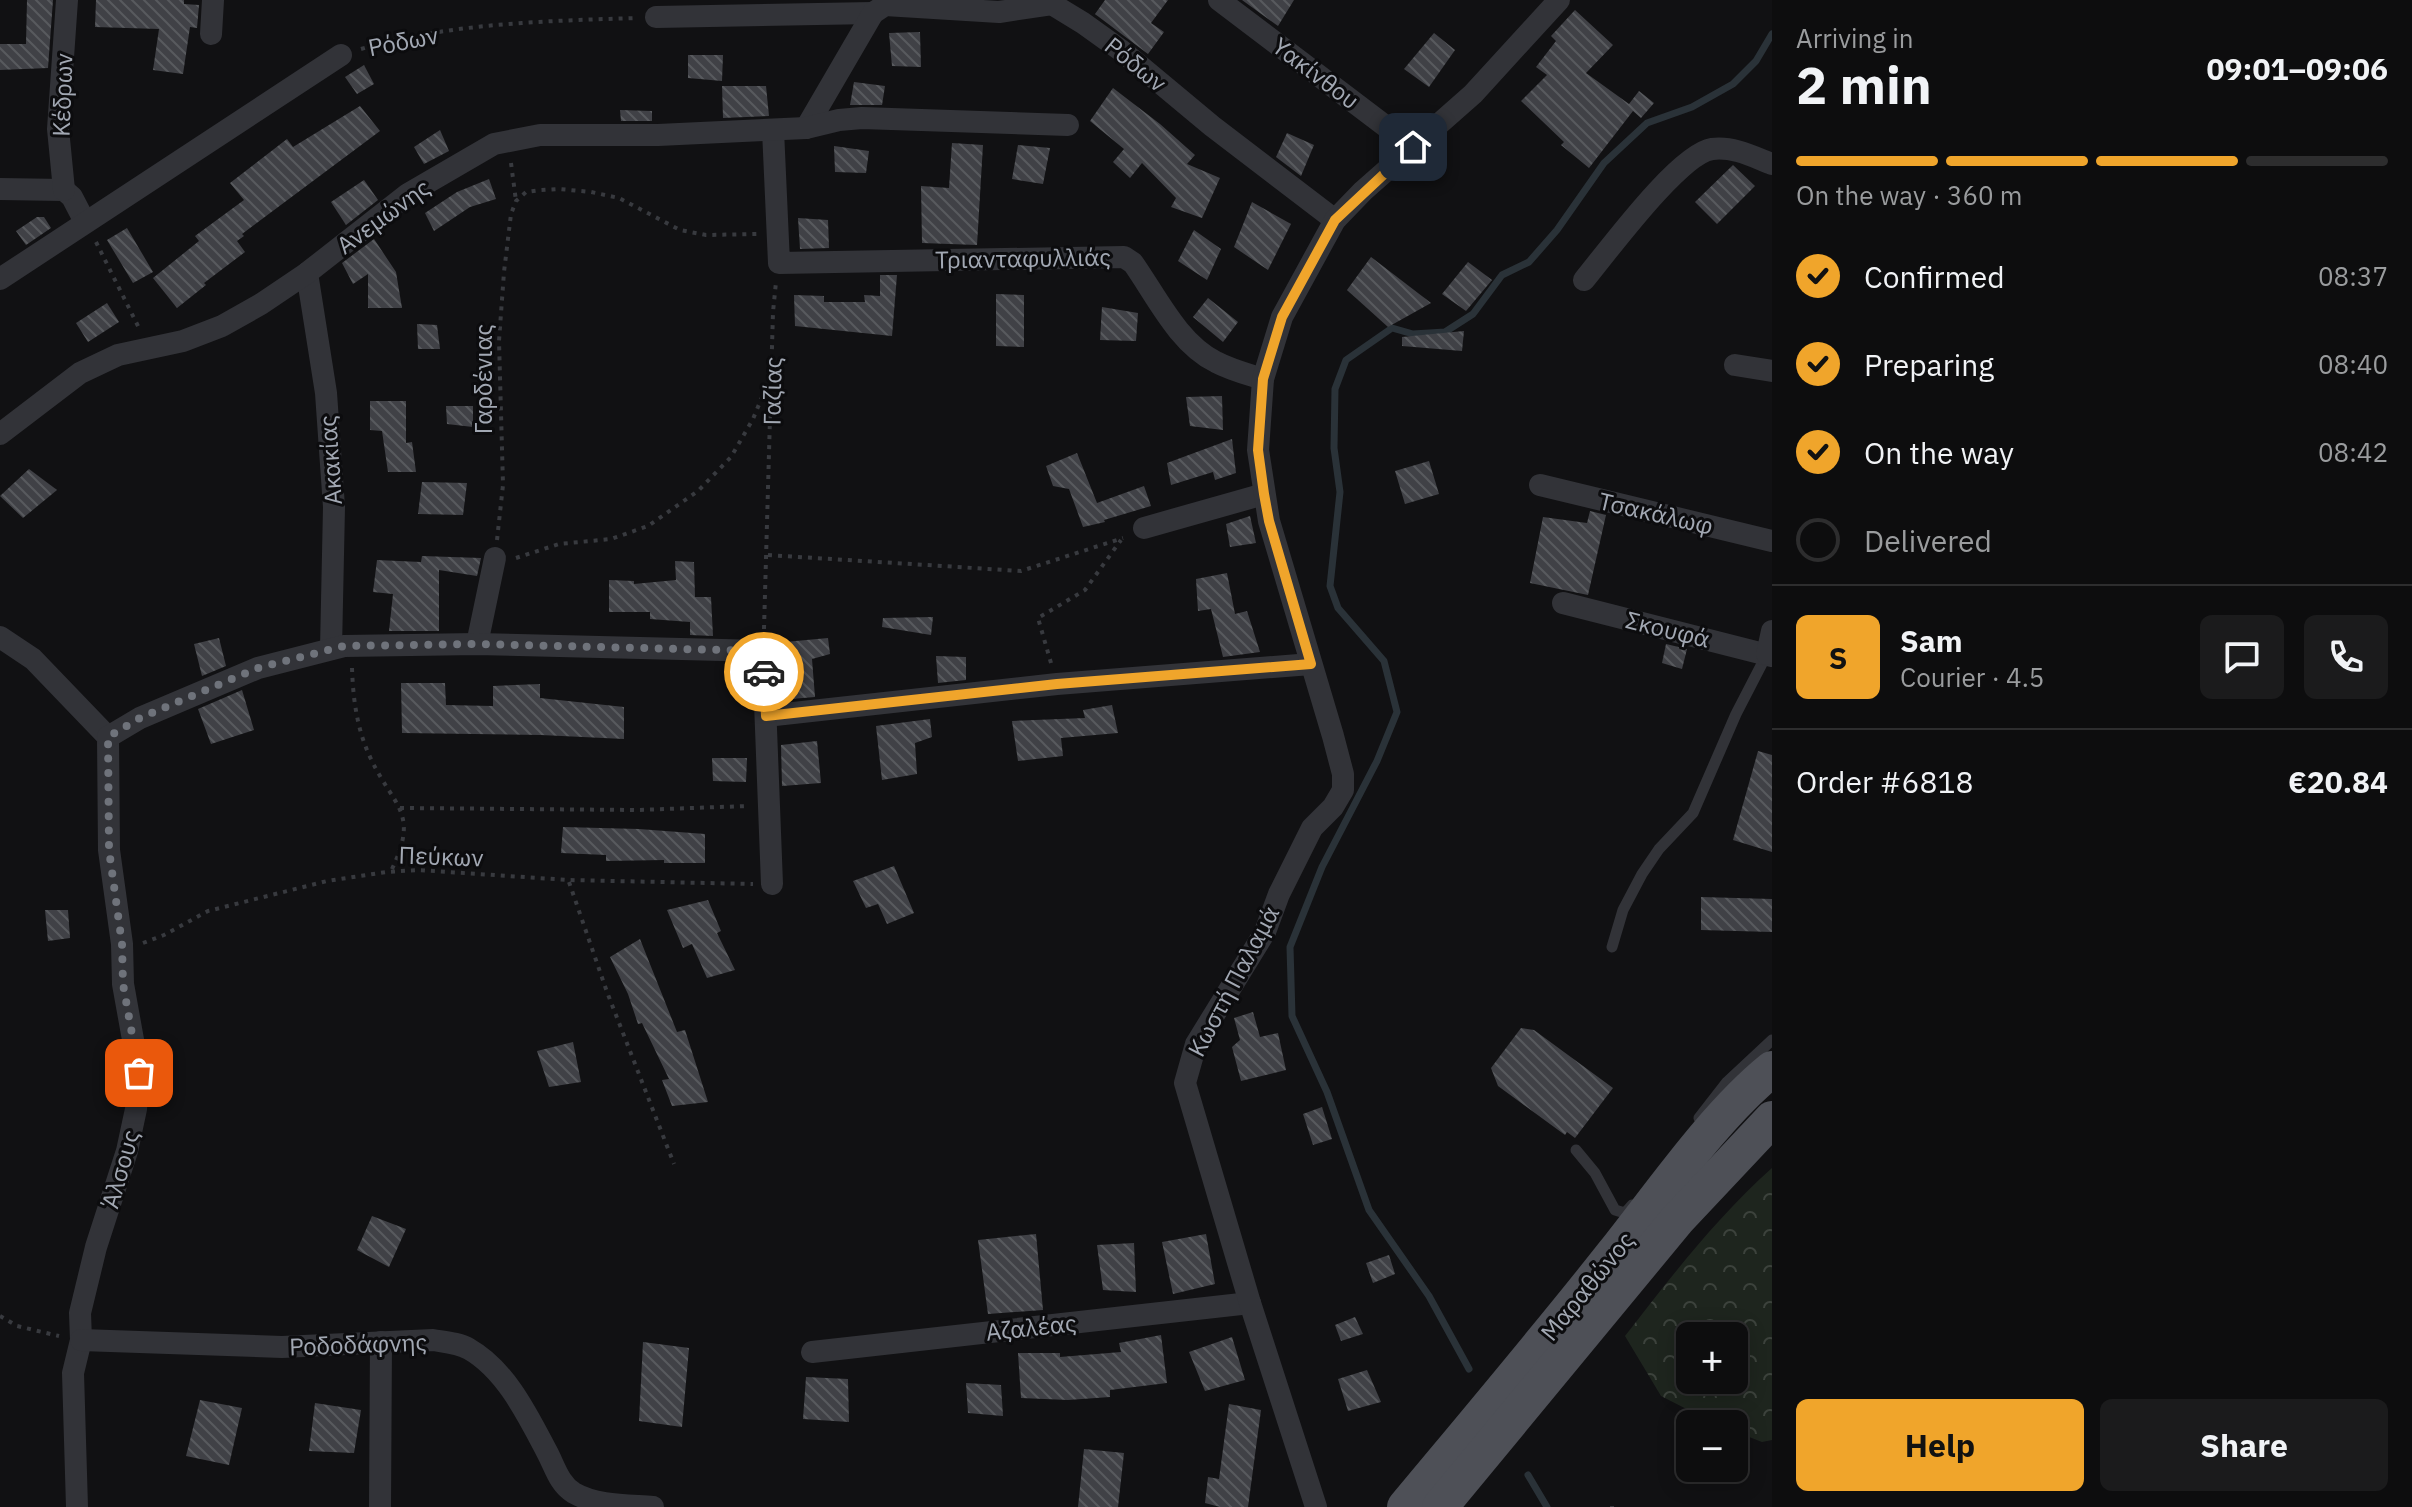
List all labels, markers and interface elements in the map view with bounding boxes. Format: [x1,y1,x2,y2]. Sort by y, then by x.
street label: Ρόδων [365,19,441,63]
text: Arriving in [1796,21,1913,55]
street label: Ρόδων [1098,29,1174,99]
street label: Υακίνθου [1266,30,1366,116]
text: 09:01–09:06 [2207,49,2388,88]
text: 2 min [1796,51,1932,118]
street label: Κέδρων [45,53,79,137]
pin [1379,113,1447,181]
icon: home [1391,125,1435,169]
street label: Ανεμώνης [330,171,436,261]
text: On the way · 360 m [1796,178,2022,212]
street label: Τριανταφυλλιάς [935,240,1111,276]
icon: check [1796,254,1840,298]
text: Confirmed [1864,257,2005,296]
text: 08:37 [2318,259,2388,293]
street label: Γαρδένιας [467,324,499,434]
icon: check [1796,342,1840,386]
text: Preparing [1864,345,1994,384]
text: 08:40 [2318,347,2388,381]
street label: Γαζίας [755,356,789,426]
street label: Ακακίας [311,414,349,506]
icon: check [1796,430,1840,474]
text: On the way [1864,433,2014,472]
text: 08:42 [2318,435,2388,469]
street label: Τσακάλωφ [1596,484,1716,542]
text: Delivered [1864,521,1992,560]
street label: Σκουφά [1623,603,1713,655]
button: chat [2200,615,2284,699]
button: phone [2304,615,2388,699]
text: Sam [1900,621,1963,660]
courier [724,632,804,712]
text: S [1829,638,1847,677]
icon: car [742,650,786,694]
text: Courier · 4.5 [1900,660,2044,694]
text: Order #6818 [1796,762,1973,801]
text: €20.84 [2288,762,2388,801]
street label: Πεύκων [398,839,484,873]
street label: Κωστή Παλαμά [1180,900,1286,1062]
pin [105,1039,173,1107]
icon: bag [117,1051,161,1095]
street label: Άλσους [94,1126,146,1212]
street label: Μαραθώνος [1533,1225,1641,1347]
street label: Αζαλέας [984,1306,1078,1348]
map controls [1676,1322,1748,1482]
button: + [1676,1322,1748,1394]
street label: Ροδοδάφνης [289,1326,427,1362]
button: Help [1796,1399,2084,1491]
button: Share [2100,1399,2388,1491]
button: − [1676,1410,1748,1482]

